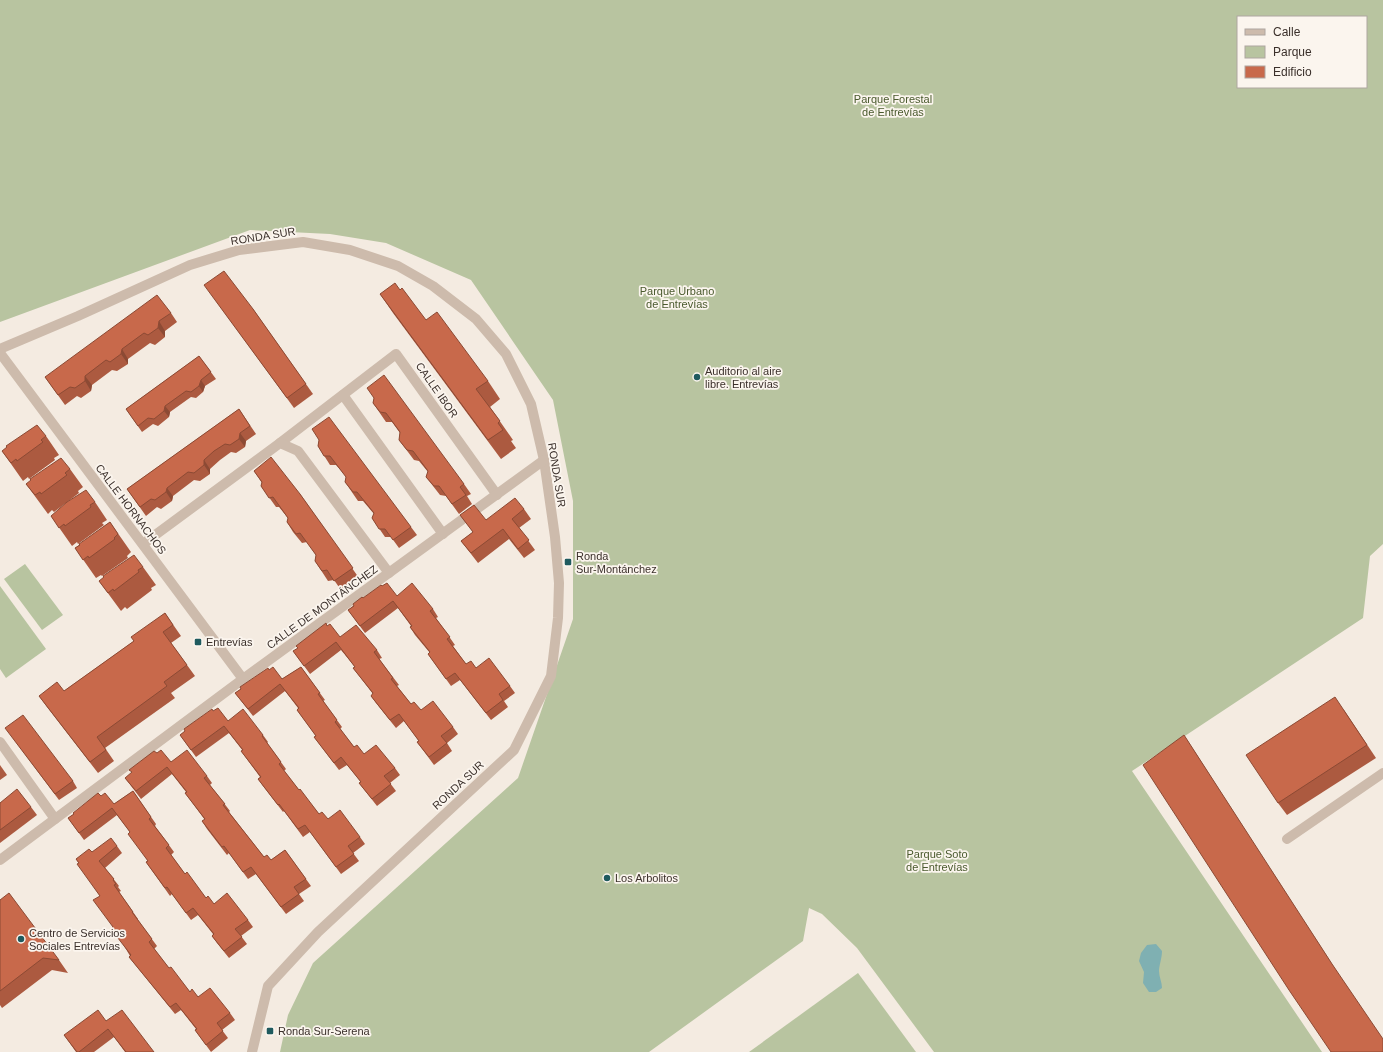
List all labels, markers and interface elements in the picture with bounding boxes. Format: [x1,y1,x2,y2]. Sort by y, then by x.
legend [1237,16,1367,88]
text: Calle [1273,25,1301,39]
text: Parque [1273,45,1312,59]
text: Edificio [1273,65,1312,79]
park label: Parque Forestal de Entrevías [854,93,932,118]
street label: RONDA SUR [230,225,296,247]
park label: Parque Urbano de Entrevías [640,285,714,310]
street label: CALLE IBOR [413,360,461,420]
place label: Auditorio al aire libre. Entrevías [705,365,781,390]
marker: Auditorio al aire libre. Entrevías [692,372,702,382]
street label: RONDA SUR [546,442,568,508]
street label: CALLE HORNACHOS [93,462,169,556]
place label: Ronda Sur-Montánchez [576,550,657,575]
marker: Ronda Sur-Montánchez [563,557,573,567]
street label: CALLE DE MONTÁNCHEZ [264,563,380,651]
place label: Entrevías [206,636,253,648]
marker: Entrevías [193,637,203,647]
street label: RONDA SUR [430,758,486,812]
park label: Parque Soto de Entrevías [906,848,968,873]
place label: Los Arbolitos [615,872,678,884]
marker: Los Arbolitos [602,873,612,883]
place label: Centro de Servicios Sociales Entrevías [29,927,125,952]
marker: Centro de Servicios Sociales Entrevías [16,934,26,944]
place label: Ronda Sur-Serena [278,1025,371,1037]
marker: Ronda Sur-Serena [265,1026,275,1036]

